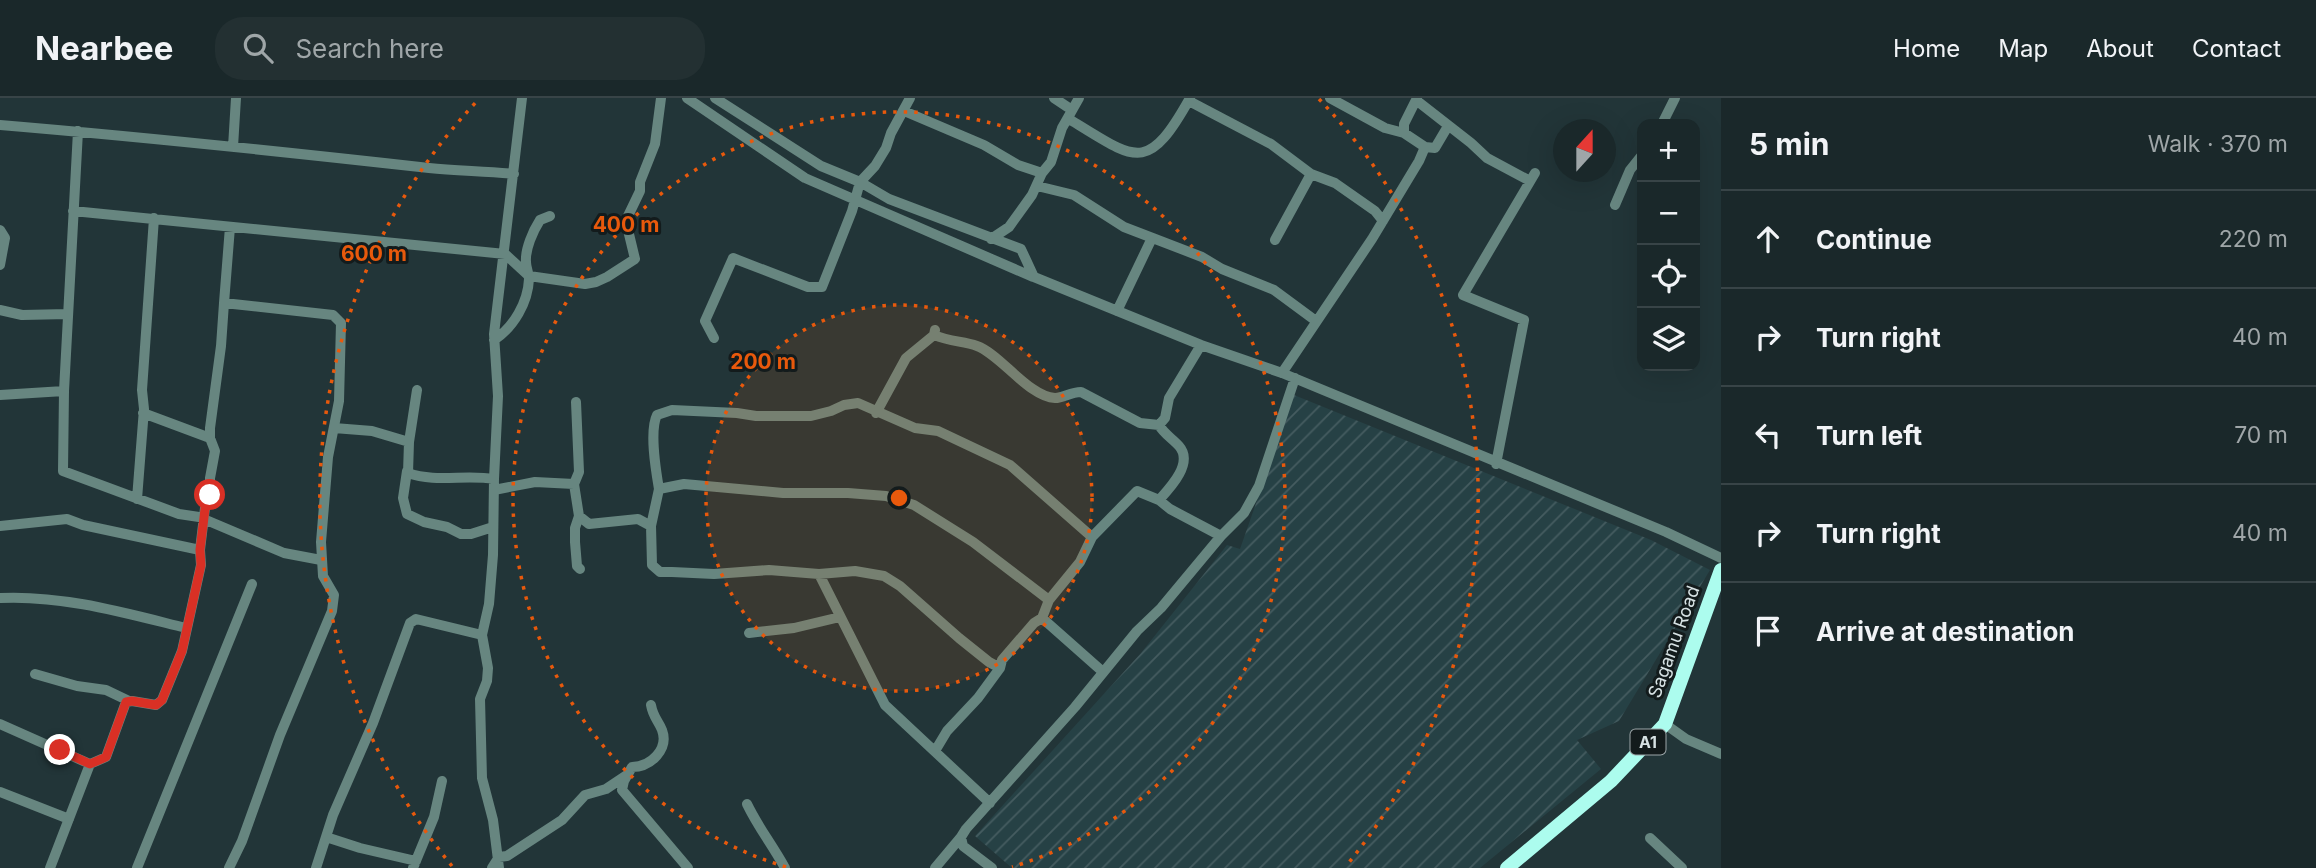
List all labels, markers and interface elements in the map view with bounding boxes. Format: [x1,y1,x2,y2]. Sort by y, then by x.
search box [215,17,705,80]
text: Nearbee [35,28,173,68]
icon: search [239,29,277,67]
text: Search here [295,33,444,64]
text: Home [1893,34,1960,63]
text: Map [1998,34,2048,63]
text: About [2086,34,2154,63]
text: Contact [2192,34,2281,63]
north arrow [1553,119,1616,182]
map controls [1637,119,1700,371]
button: + [1637,119,1700,182]
text: 5 min [1749,126,1829,162]
text: Walk · 370 m [2148,130,2288,158]
button: − [1637,182,1700,245]
text: 400 m [593,212,659,237]
icon: ahead [1749,220,1787,258]
text: Continue [1816,224,1932,255]
text: 220 m [2219,225,2288,253]
text: 600 m [341,241,407,266]
button: locate [1637,245,1700,308]
button: layers [1637,308,1700,371]
icon: right [1749,318,1787,356]
text: Turn right [1816,322,1941,353]
text: 40 m [2232,323,2288,351]
text: 200 m [730,349,796,374]
icon: left [1749,416,1787,454]
text: Turn left [1816,420,1922,451]
text: 70 m [2234,421,2288,449]
route start [194,479,225,510]
centre of rings [887,486,911,510]
icon: right [1749,514,1787,552]
text: Turn right [1816,518,1941,549]
text: 40 m [2232,519,2288,547]
street label: Sagamu Road [1644,583,1704,701]
icon: arrive [1749,612,1787,650]
text: Arrive at destination [1816,616,2075,647]
road number: A1 [1630,730,1666,754]
route end [44,734,75,765]

